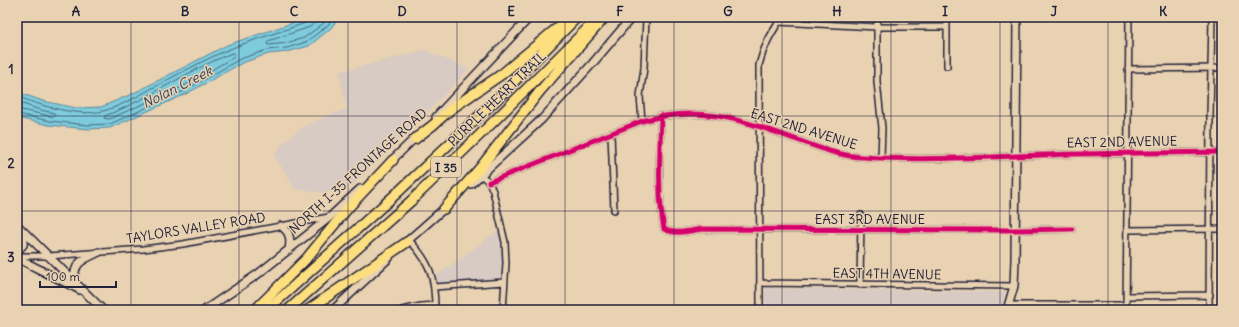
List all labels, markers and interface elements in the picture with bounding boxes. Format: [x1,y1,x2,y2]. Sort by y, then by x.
text: A [72,3,81,20]
text: B [181,3,190,20]
text: C [290,3,299,20]
text: D [397,3,407,20]
text: E [507,3,515,20]
text: F [616,3,624,20]
text: G [723,3,733,20]
text: H [832,3,842,20]
text: I [942,3,948,20]
text: J [1051,3,1058,20]
text: K [1159,3,1168,20]
street label: PURPLE HEART TRAIL [444,48,550,150]
text: 1 [8,61,14,78]
water label: Nolan Creek [139,61,216,112]
street label: NORTH I-35 FRONTAGE ROAD [285,104,431,238]
street label: EAST 2ND AVENUE [749,105,860,153]
street label: EAST 2ND AVENUE [1066,133,1178,151]
text: 2 [7,155,15,172]
road number: I 35 [431,157,461,177]
street label: TAYLORS VALLEY ROAD [125,209,267,247]
street label: EAST 3RD AVENUE [815,211,925,228]
text: 3 [7,249,15,266]
scale bar [40,263,116,289]
street label: EAST 4TH AVENUE [832,265,942,283]
text: 100 m [46,269,80,284]

